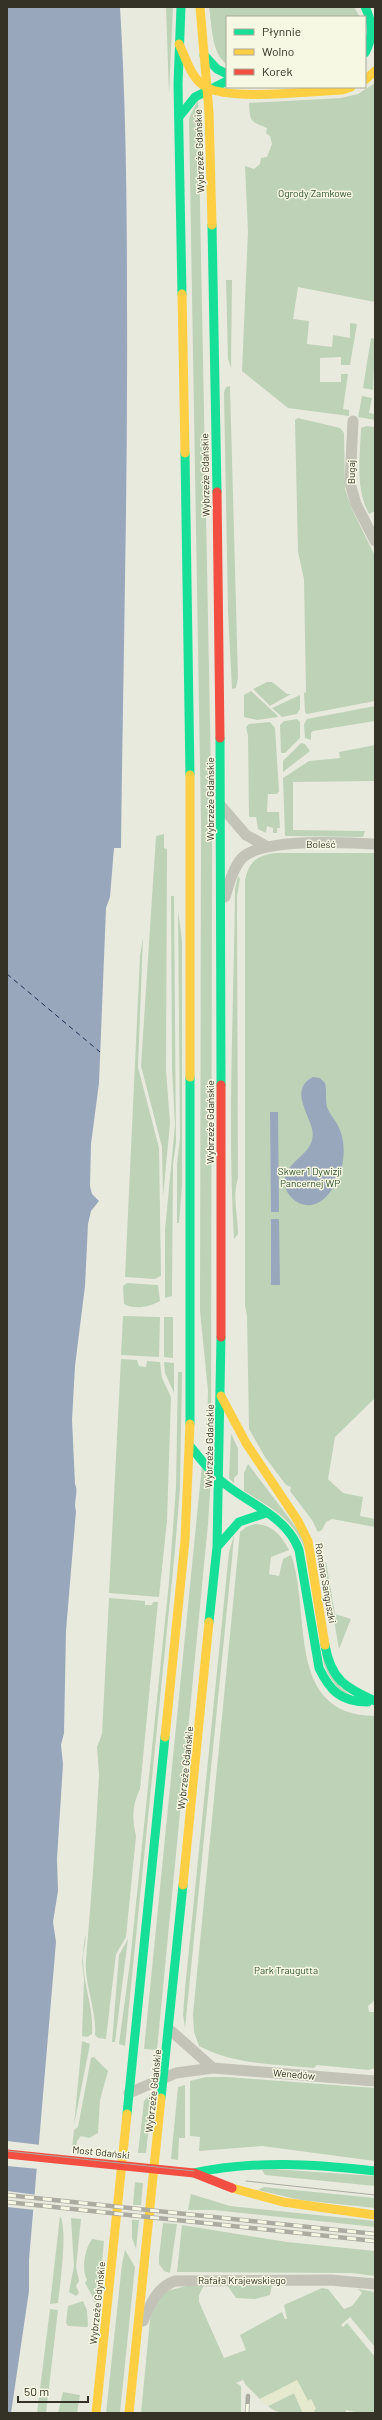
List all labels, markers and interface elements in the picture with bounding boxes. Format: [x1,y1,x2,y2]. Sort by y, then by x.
legend [226,16,366,88]
text: Płynnie [262,24,301,38]
text: Wolno [262,44,294,58]
text: Korek [262,64,292,78]
street label: Wybrzeże Gdańskie [192,109,206,193]
park label: Ogrody Zamkowe [278,187,352,199]
street label: Wybrzeże Gdańskie [198,433,212,517]
street label: Bugaj [345,460,357,484]
street label: Wybrzeże Gdańskie [204,757,216,841]
street label: Boleść [306,838,336,850]
street label: Wybrzeże Gdańskie [204,1080,216,1164]
park label: Skwer 1 Dywizji Pancernej WP [278,1165,342,1189]
street label: Wybrzeże Gdańskie [202,1404,216,1488]
street label: Romana Sanguszki [313,1542,339,1624]
street label: Wybrzeże Gdańskie [175,1726,195,1810]
park label: Park Traugutta [254,1964,318,1976]
street label: Wybrzeże Gdańskie [143,2049,163,2133]
street label: Wenedów [273,2066,315,2082]
street label: Most Gdański [72,2143,130,2161]
street label: Wybrzeże Gdyńskie [87,2261,107,2345]
street label: Rafała Krajewskiego [198,2274,286,2286]
scale bar [18,2378,88,2404]
text: 50 m [24,2384,49,2398]

